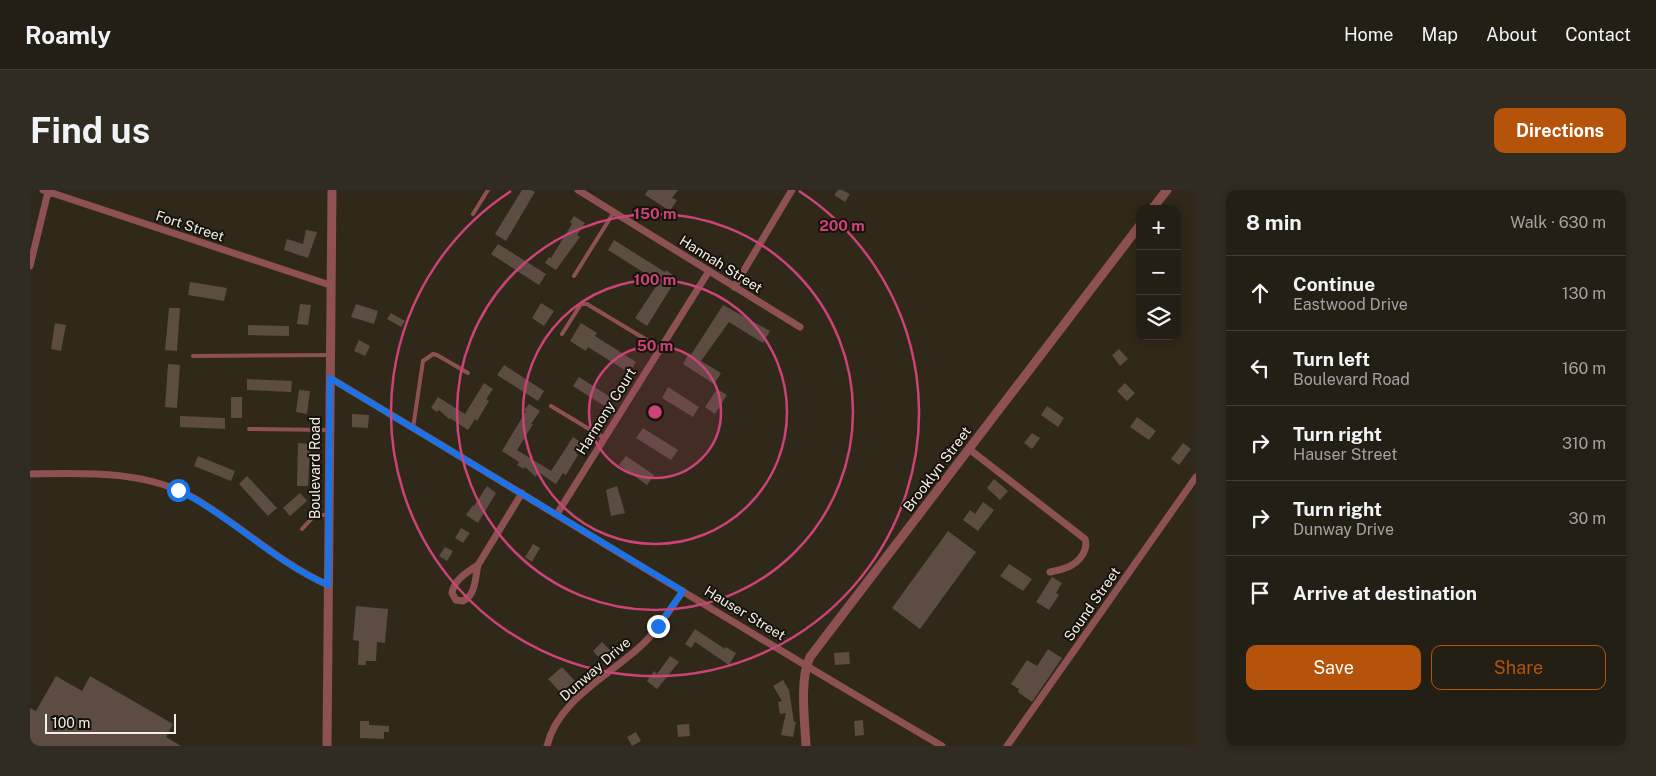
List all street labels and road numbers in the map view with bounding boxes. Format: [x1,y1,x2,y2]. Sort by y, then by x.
street label: Fort Street [154,207,226,245]
street label: Hannah Street [677,232,765,296]
street label: Harmony Court [573,365,639,457]
street label: Boulevard Road [307,417,323,519]
street label: Brooklyn Street [900,423,974,515]
street label: Sound Street [1061,564,1123,644]
street label: Hauser Street [702,583,788,643]
street label: Dunway Drive [556,634,634,704]

